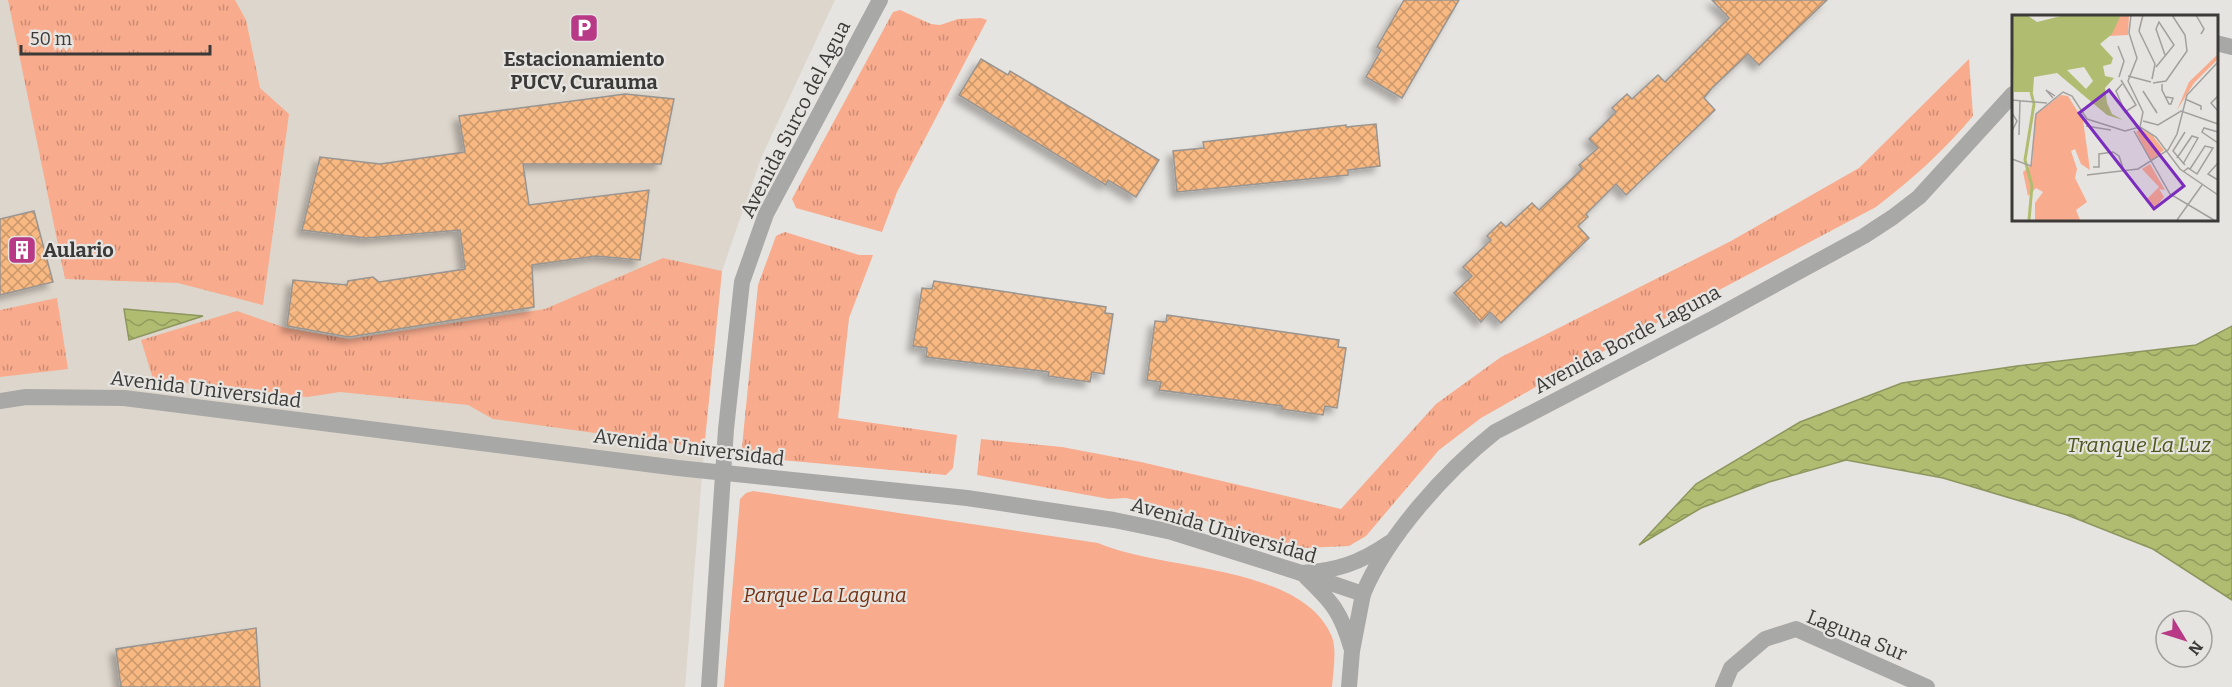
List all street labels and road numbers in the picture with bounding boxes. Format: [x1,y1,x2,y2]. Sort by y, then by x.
street label: Avenida Surco del Agua [735,16,855,222]
street label: Avenida Borde Laguna [1530,280,1724,398]
street label: Avenida Universidad [109,365,303,413]
street label: Avenida Universidad [592,423,786,471]
street label: Avenida Universidad [1128,492,1320,568]
street label: Laguna Sur [1803,604,1911,666]

